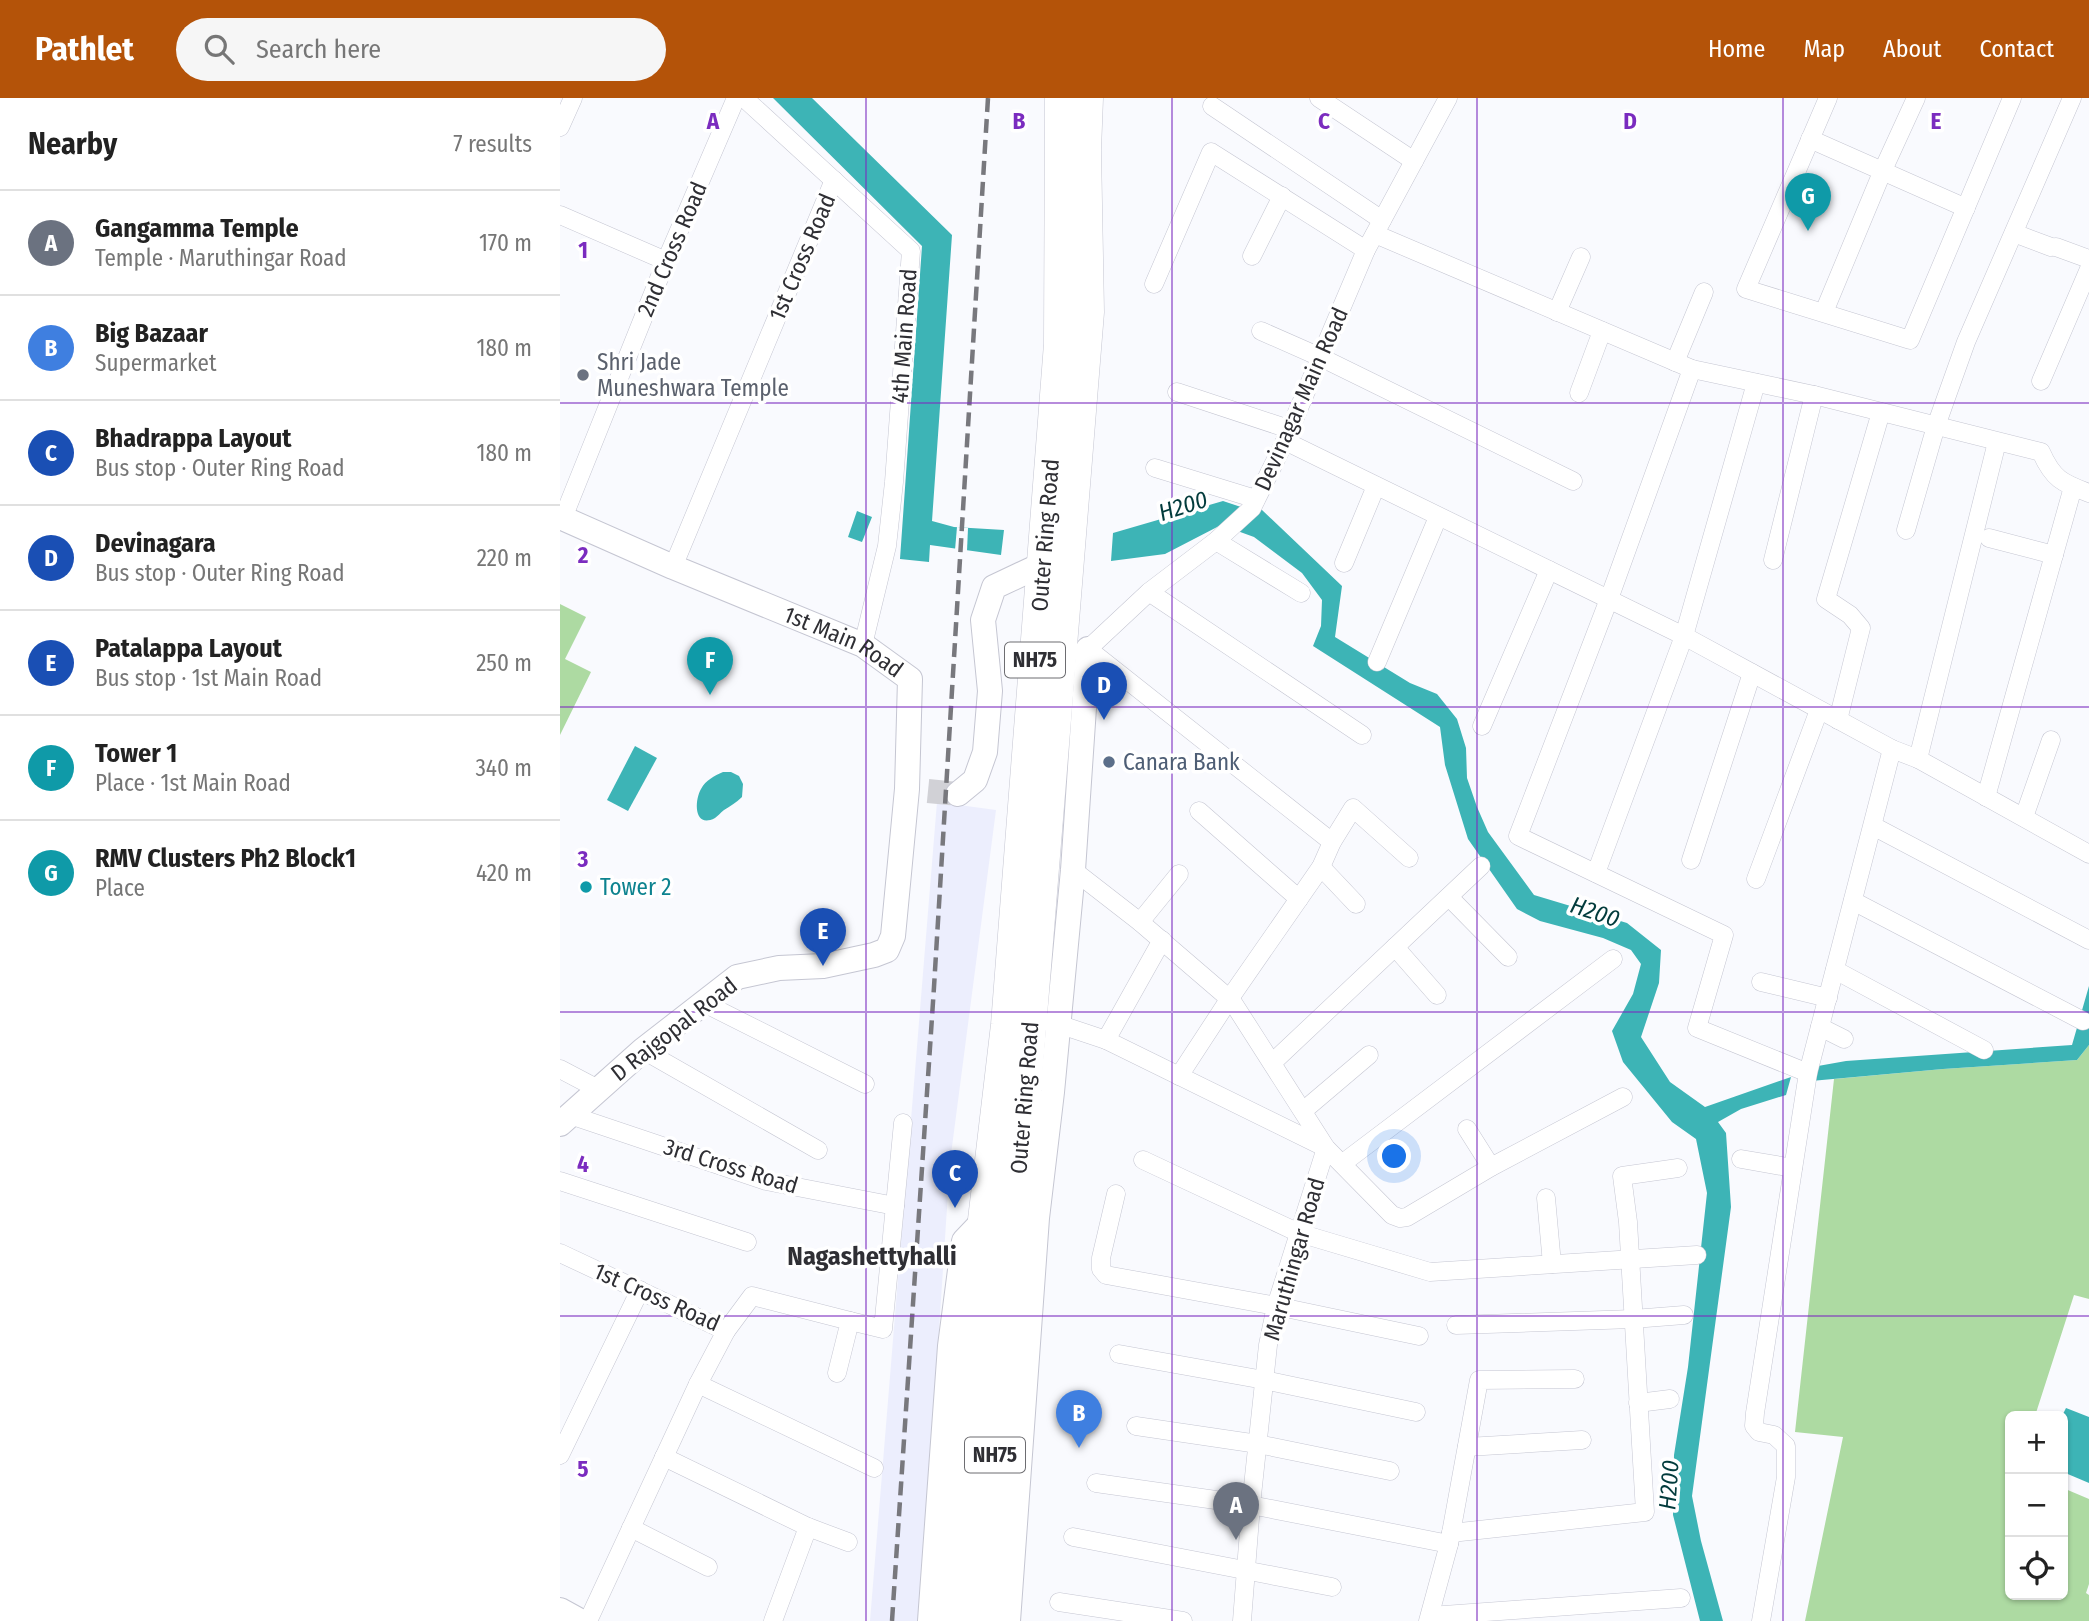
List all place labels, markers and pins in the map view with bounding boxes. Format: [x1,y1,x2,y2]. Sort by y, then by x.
pin: G [1785,173,1831,231]
place label: Shri Jade Muneshwara Temple [597,348,789,402]
marker: Shri Jade Muneshwara Temple [575,367,591,383]
pin: F [687,637,733,695]
pin: D [1081,662,1127,720]
place label: Canara Bank [1123,748,1240,776]
marker: Canara Bank [1101,754,1117,770]
place label: Tower 2 [600,873,671,901]
marker: Tower 2 [578,879,594,895]
pin: E [800,908,846,966]
pin: C [932,1150,978,1208]
pin: B [1056,1390,1102,1448]
pin: A [1213,1482,1259,1540]

